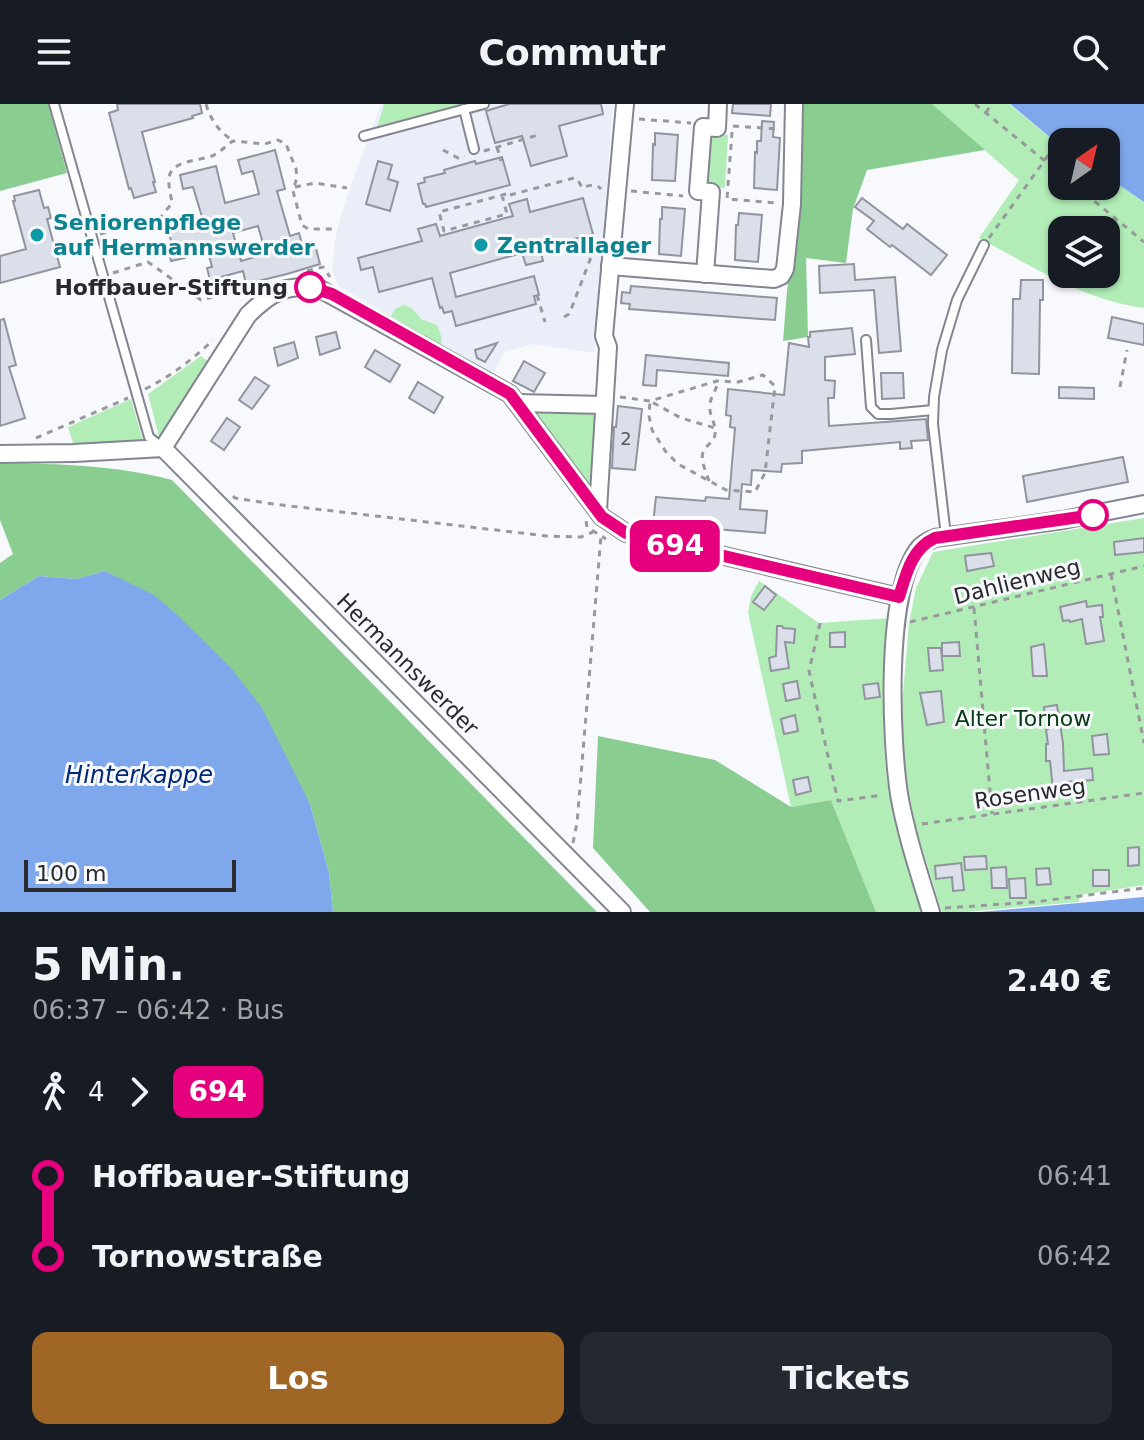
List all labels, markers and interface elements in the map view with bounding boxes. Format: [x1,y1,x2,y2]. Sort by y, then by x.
icon: menu [32,30,76,74]
icon: search [1068,30,1112,74]
text: Commutr [479,32,665,73]
north arrow [1048,128,1120,200]
map controls [1048,128,1120,288]
place label: Seniorenpflege auf Hermannswerder [53,210,315,260]
button: layers [1048,216,1120,288]
marker: Seniorenpflege auf Hermannswerder [28,226,46,244]
place label: Zentrallager [497,233,651,258]
marker: Zentrallager [472,236,490,254]
marker: Hoffbauer-Stiftung [295,272,325,302]
place label: Hoffbauer-Stiftung [54,275,288,300]
house number: 2 [620,428,632,449]
unlabelled marker [1078,500,1108,530]
line badge: 694 [629,520,721,572]
text: 694 [646,529,704,562]
street label: Dahlienweg [951,554,1083,609]
street label: Hermannswerder [332,588,484,741]
park label: Alter Tornow [955,706,1091,731]
water label: Hinterkappe [65,761,213,789]
street label: Rosenweg [973,773,1087,814]
scale bar [24,856,236,892]
text: 100 m [36,861,106,886]
text: 5 Min. [32,939,185,990]
text: 2.40 € [1007,963,1112,998]
text: 06:37 – 06:42 · Bus [32,995,284,1025]
icon: walk [32,1070,76,1114]
icon: forward [117,1070,161,1114]
text: 694 [189,1075,247,1108]
text: 4 [88,1077,105,1107]
text: Hoffbauer-Stiftung [92,1159,411,1194]
text: 06:41 [1037,1161,1112,1191]
text: Tornowstraße [92,1239,323,1274]
text: 06:42 [1037,1241,1112,1271]
button: Los [32,1332,564,1424]
button: Tickets [580,1332,1112,1424]

